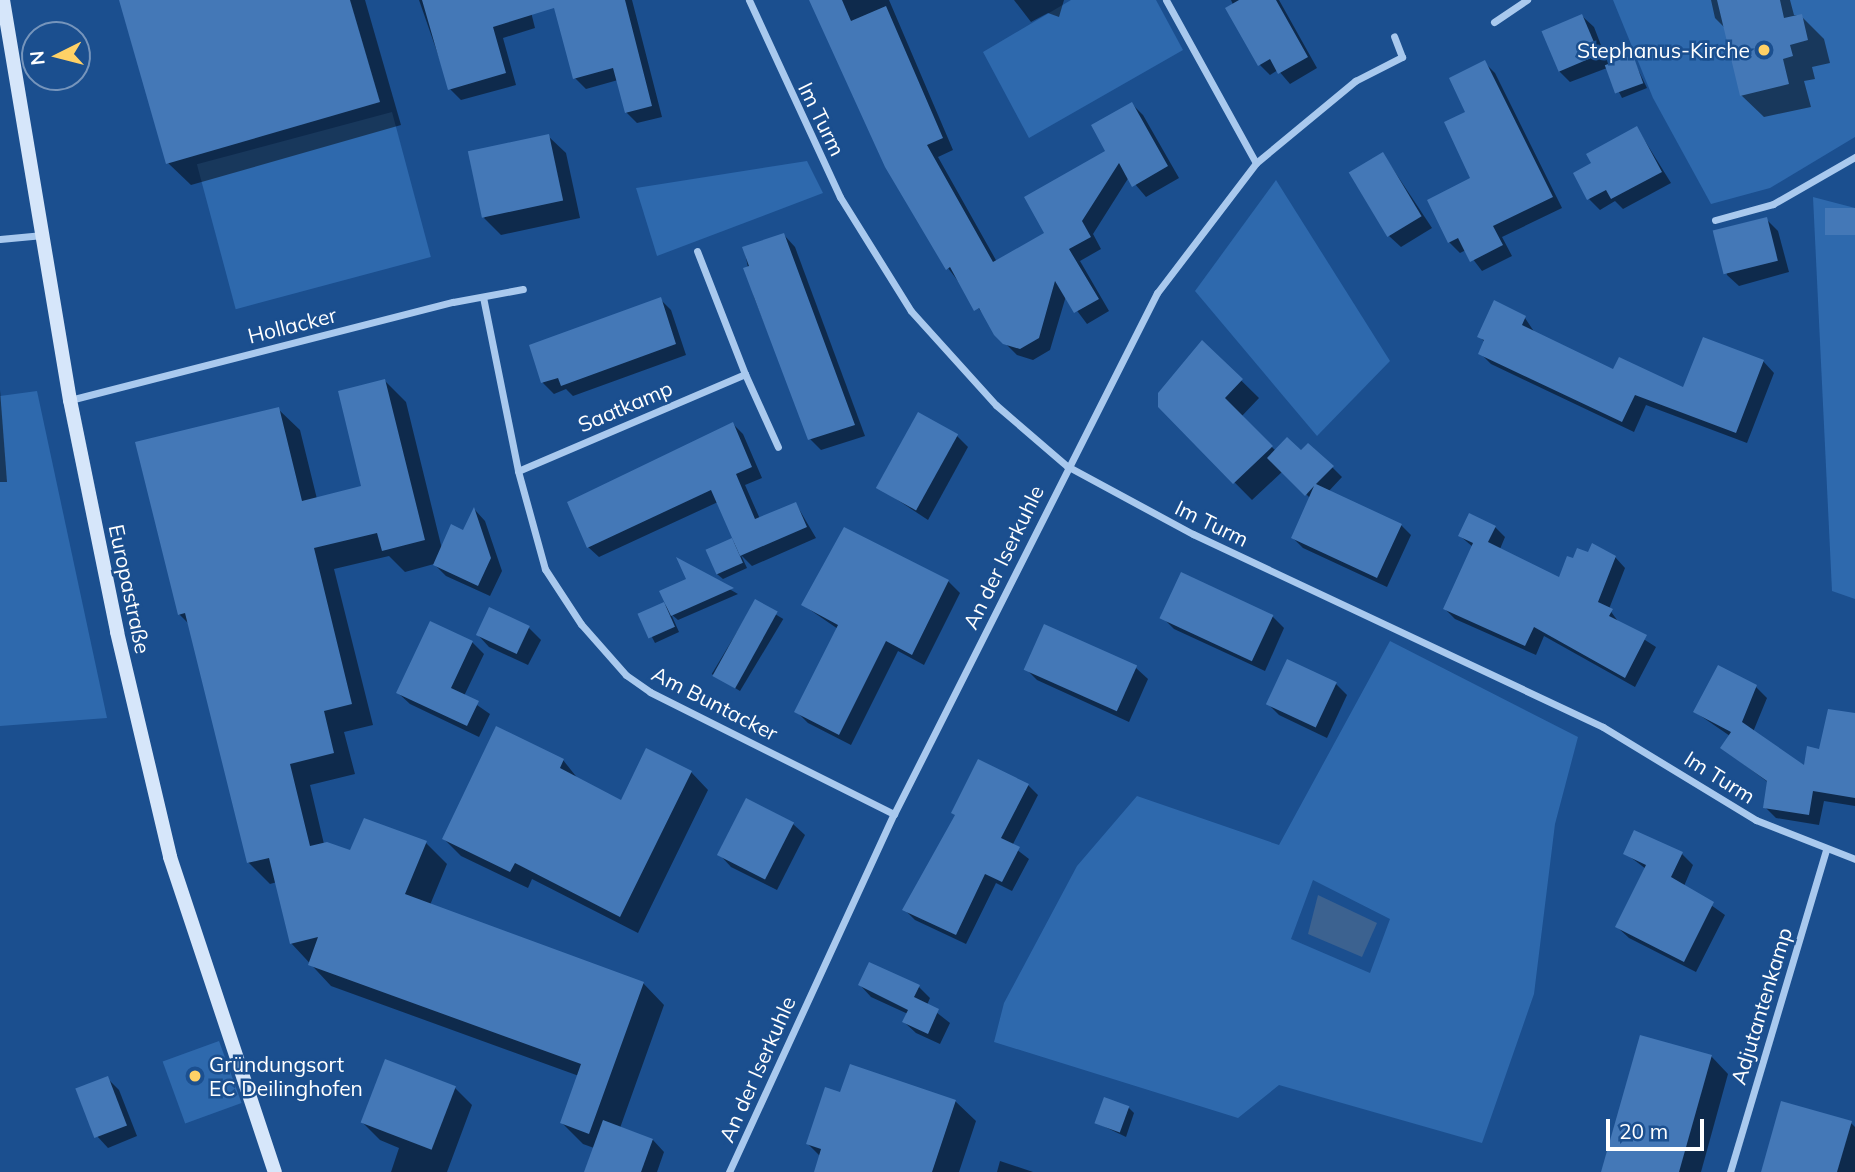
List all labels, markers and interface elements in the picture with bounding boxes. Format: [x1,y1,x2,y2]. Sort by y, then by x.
north arrow [21,21,91,91]
place label: Stephanus-Kirche [1577,37,1750,63]
marker: Stephanus-Kirche [1756,42,1772,58]
text: N [24,50,50,66]
street label: Im Turm [793,78,851,160]
street label: Hollacker [245,302,339,348]
street label: Saatkamp [574,375,676,437]
street label: An der Iserkuhle [957,481,1049,633]
street label: Im Turm [1171,494,1253,552]
street label: Europastraße [104,522,156,656]
street label: Am Buntacker [648,660,782,746]
street label: Im Turm [1680,745,1760,809]
street label: Adjutantenkamp [1725,925,1797,1087]
street label: An der Iserkuhle [714,992,800,1146]
place label: Gründungsort EC Deilinghofen [209,1051,363,1101]
marker: Gründungsort EC Deilinghofen [187,1068,203,1084]
scale bar [1610,1106,1708,1150]
text: 20 m [1619,1118,1668,1144]

